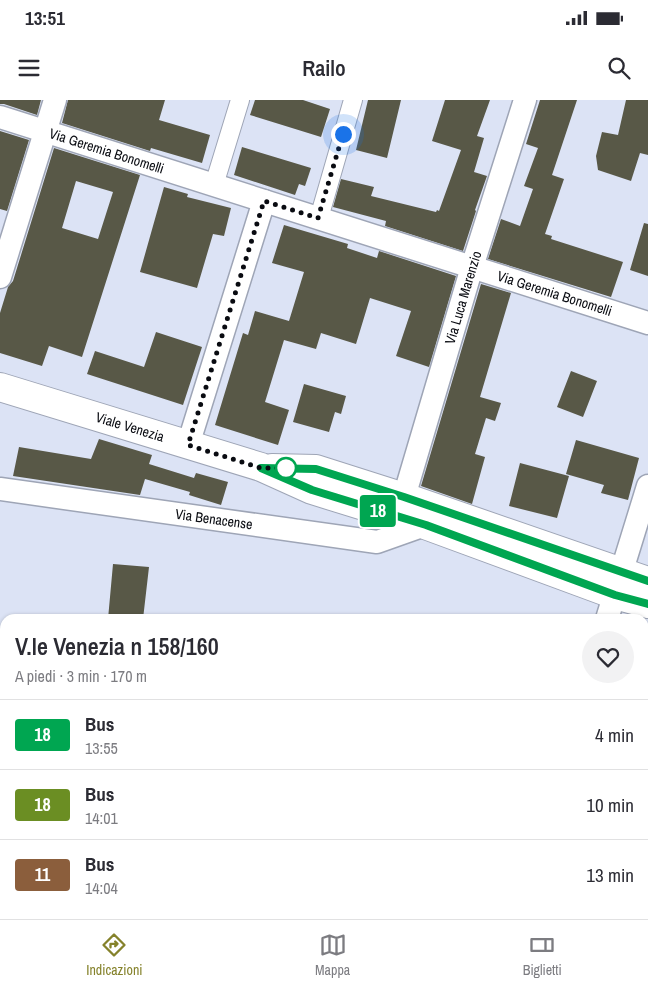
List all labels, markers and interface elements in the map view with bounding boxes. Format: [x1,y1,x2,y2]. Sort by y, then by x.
text: 13:51 [25,5,65,31]
text: Railo [302,53,346,83]
icon: menu [15,54,43,82]
icon: search [605,54,633,82]
your location [331,122,356,147]
street label: Via Geremia Bonomelli [47,124,166,178]
street label: Via Luca Marenzio [441,249,486,346]
street label: Via Geremia Bonomelli [495,267,614,320]
street label: Viale Venezia [94,408,167,446]
unlabelled marker [275,457,297,479]
line badge: 18 [356,495,400,527]
text: 18 [370,498,386,523]
street label: Via Benacense [174,505,254,533]
text: V.le Venezia n 158/160 [15,630,219,662]
button: heart [582,631,634,683]
text: A piedi · 3 min · 170 m [15,665,147,687]
text: Bus [85,711,114,737]
text: 18 [34,722,51,747]
text: 4 min [595,722,634,748]
text: 13:55 [85,737,118,759]
text: Bus [85,781,114,807]
text: 18 [34,792,51,817]
text: 10 min [586,792,634,818]
text: 14:01 [85,807,118,829]
text: Bus [85,851,114,877]
text: 11 [35,862,50,887]
text: 13 min [586,862,634,888]
text: 14:04 [85,877,118,899]
tab: Indicazioni [86,931,142,979]
tab: Mappa [315,931,350,979]
tab: Biglietti [523,931,562,979]

